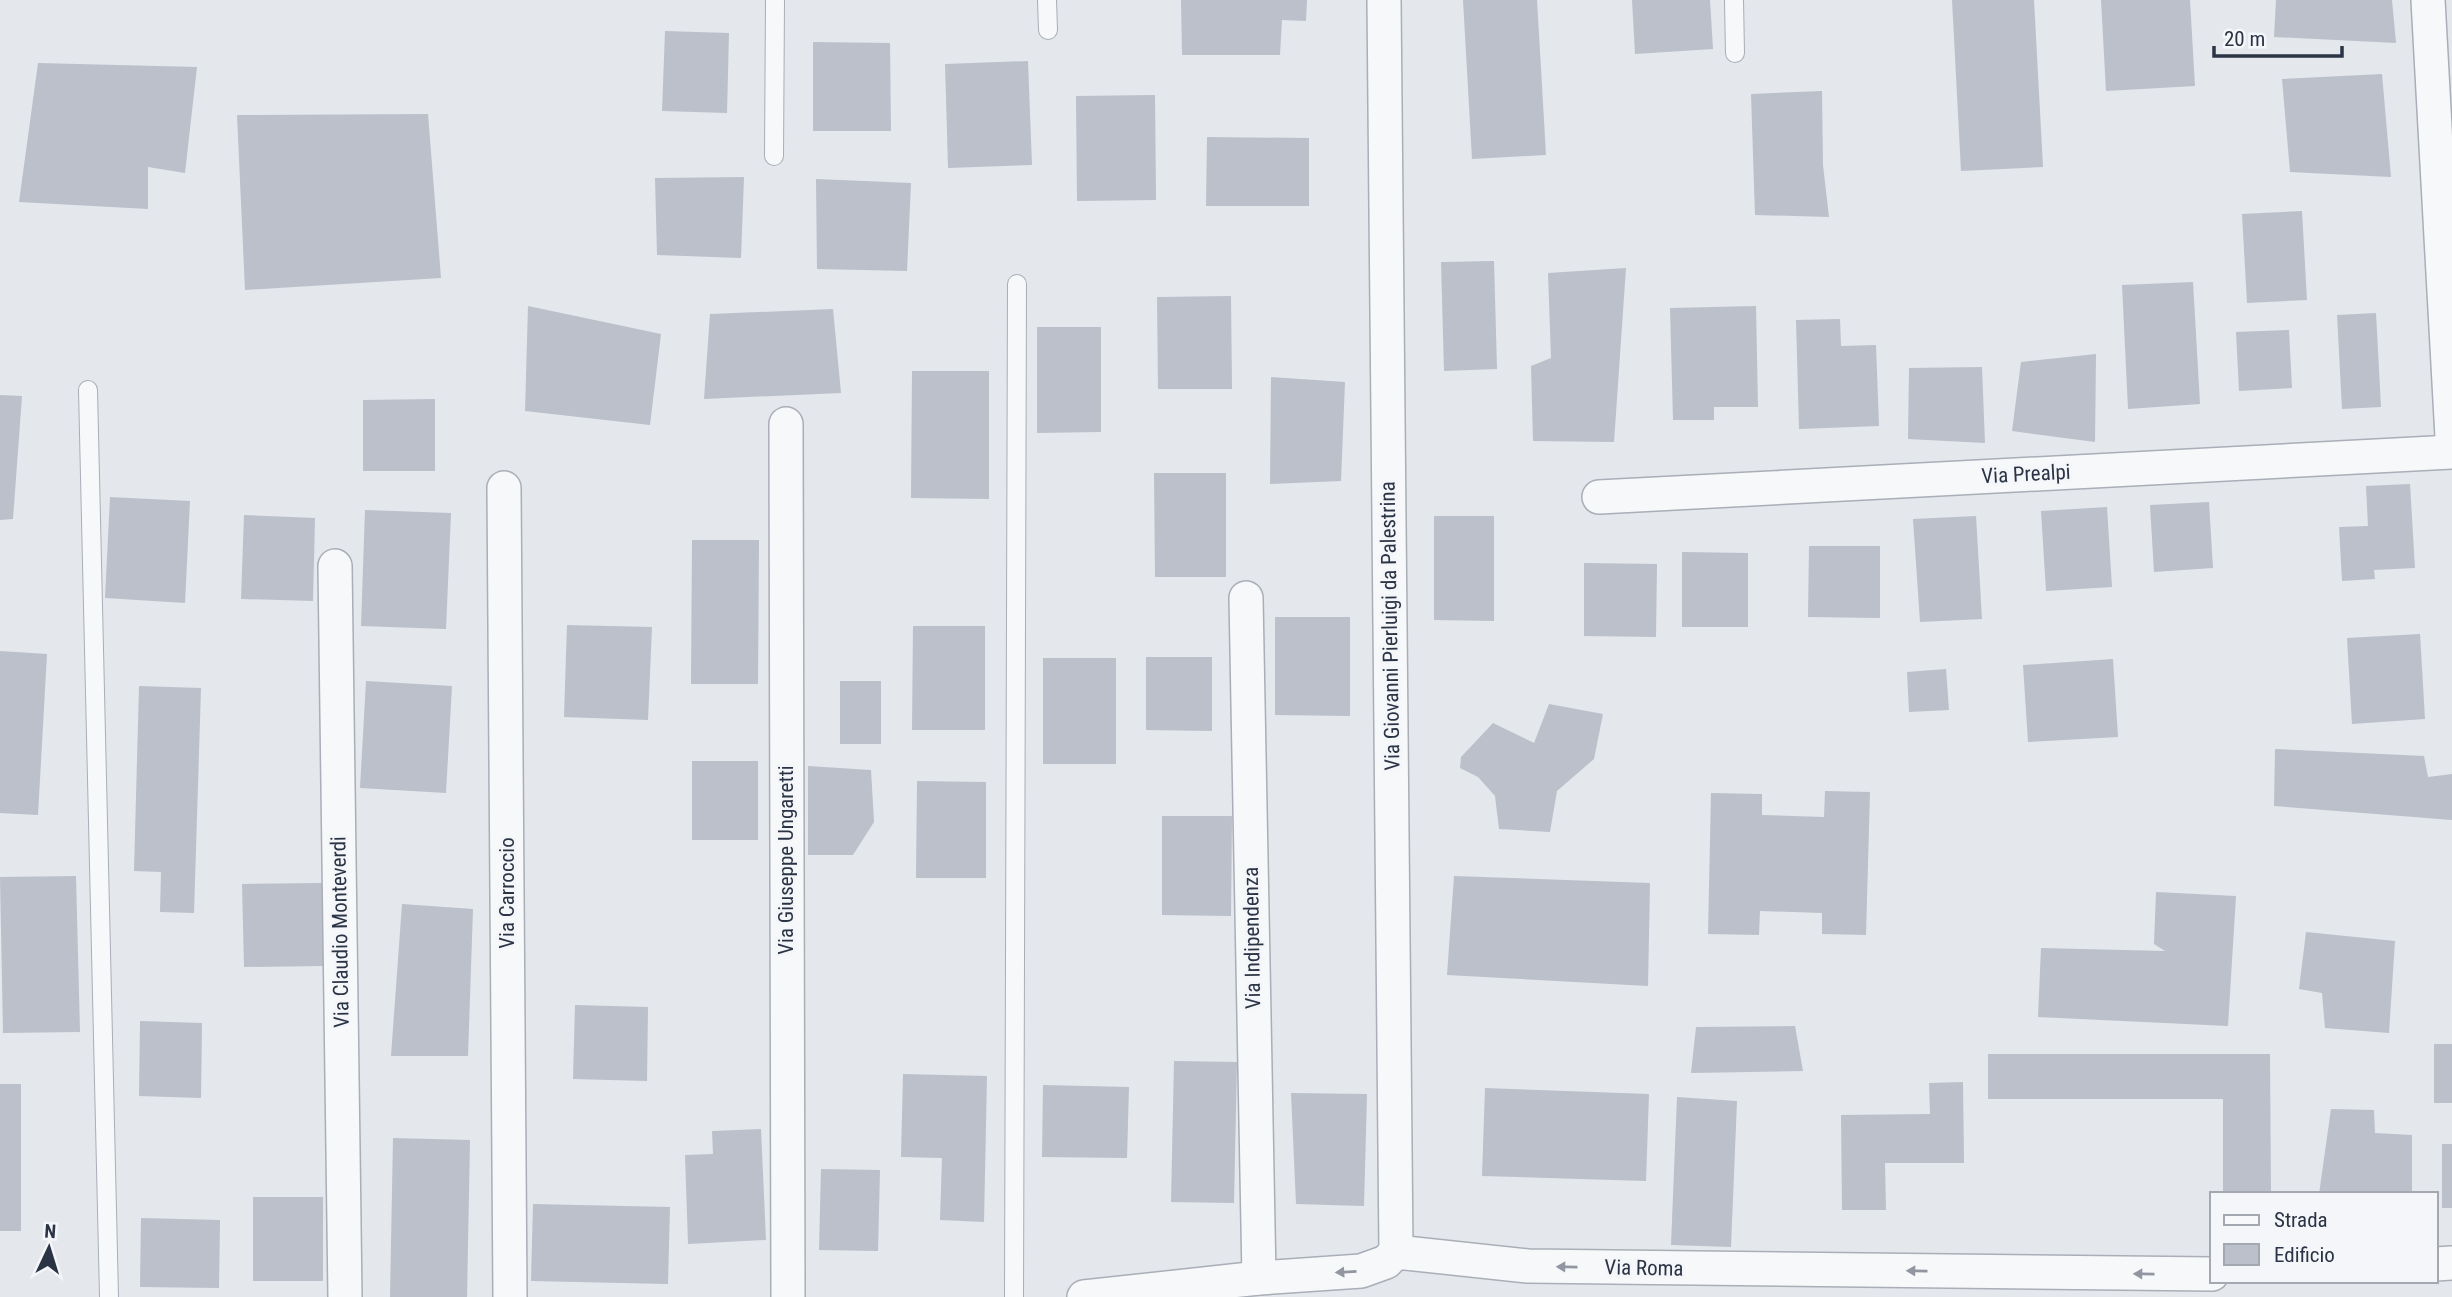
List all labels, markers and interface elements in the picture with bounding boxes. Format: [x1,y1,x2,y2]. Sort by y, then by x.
scale bar [2214,14,2342,58]
text: 20 m [2224,27,2265,51]
street label: Via Prealpi [1981,460,2071,488]
street label: Via Giovanni Pierluigi da Palestrina [1375,481,1405,771]
street label: Via Giuseppe Ungaretti [774,765,798,955]
street label: Via Claudio Monteverdi [326,836,354,1028]
street label: Via Carroccio [495,837,519,949]
street label: Via Indipendenza [1239,867,1265,1009]
legend [2210,1192,2438,1283]
text: Strada [2274,1208,2328,1232]
north arrow [14,1213,84,1283]
text: N [44,1220,57,1243]
text: Edificio [2274,1243,2335,1267]
street label: Via Roma [1604,1255,1684,1281]
one-way arrow [1555,1261,1577,1272]
one-way arrow [1905,1265,1927,1277]
one-way arrow [1335,1267,1357,1278]
one-way arrow [2133,1268,2155,1280]

